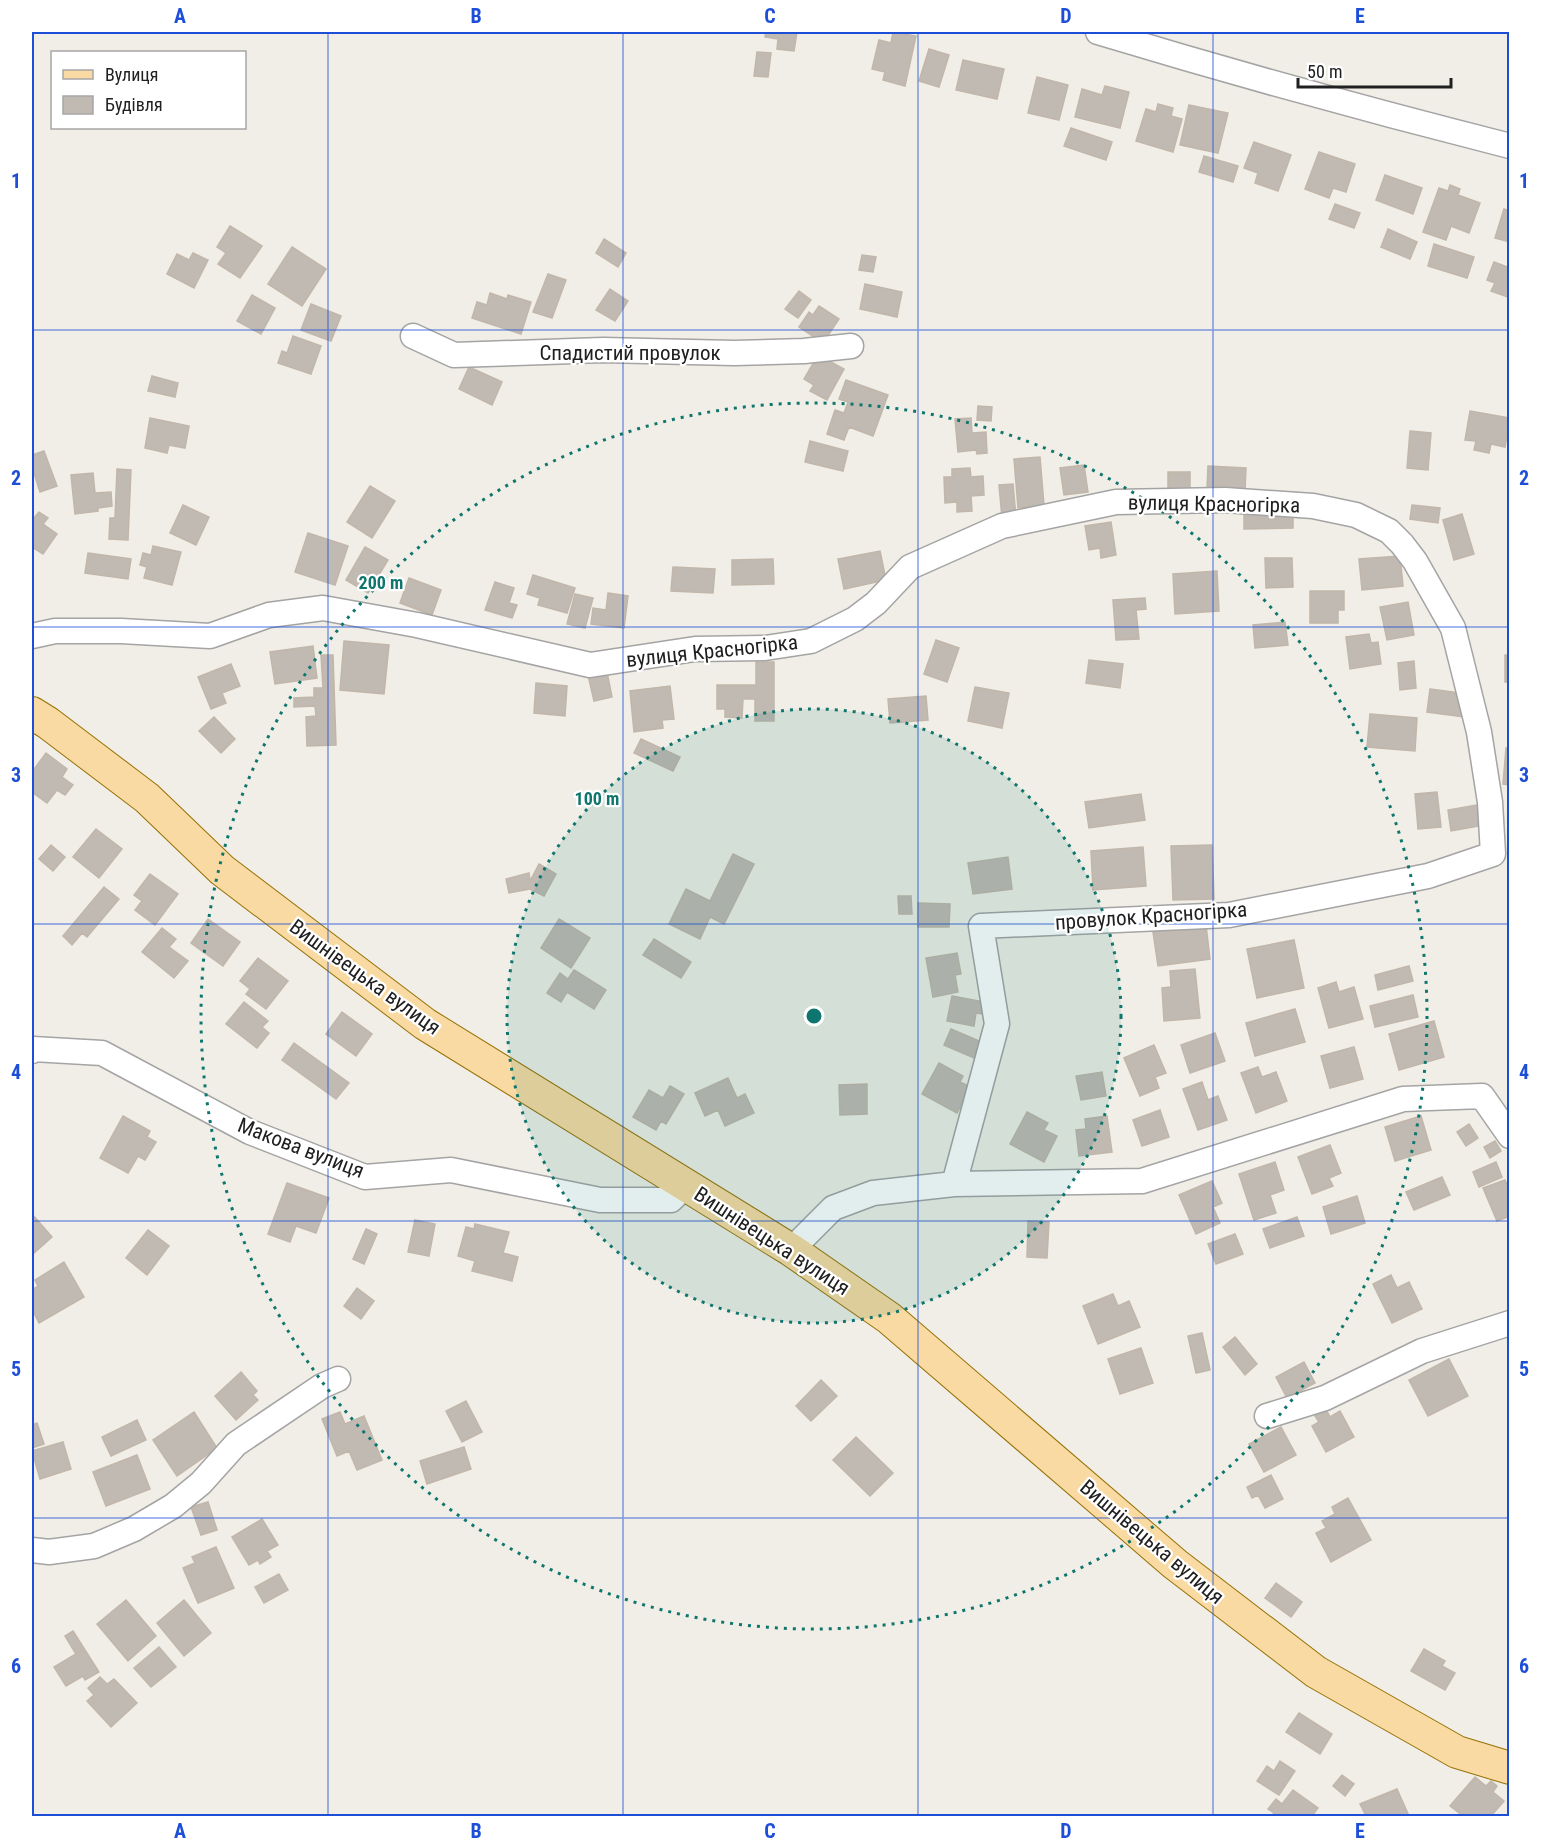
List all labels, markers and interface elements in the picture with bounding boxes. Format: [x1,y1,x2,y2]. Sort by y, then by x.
text: A [174,4,186,28]
text: B [470,4,482,28]
text: C [764,4,776,28]
text: D [1060,4,1072,28]
text: E [1355,4,1365,28]
legend [51,51,246,129]
scale bar [1298,51,1451,89]
text: 50 m [1307,61,1342,82]
text: Вулиця [105,64,159,85]
text: Будівля [105,94,163,115]
text: 1 [11,169,21,193]
text: 1 [1519,169,1529,193]
street label: Спадистий провулок [539,341,721,365]
text: 2 [11,466,21,490]
text: 2 [1519,466,1529,490]
street label: вулиця Красногірка [1128,490,1300,518]
text: 200 m [359,572,403,593]
street label: вулиця Красногірка [625,630,799,672]
text: 3 [11,763,21,787]
text: 3 [1519,763,1529,787]
text: 100 m [575,788,619,809]
street label: провулок Красногірка [1054,897,1248,935]
street label: Вишнівецька вулиця [285,914,445,1040]
centre of rings [804,1006,824,1026]
text: 4 [11,1060,21,1084]
text: 4 [1519,1060,1529,1084]
street label: Макова вулиця [234,1113,368,1183]
street label: Вишнівецька вулиця [690,1182,854,1300]
text: 5 [11,1357,21,1381]
text: 5 [1519,1357,1529,1381]
street label: Вишнівецька вулиця [1075,1475,1229,1609]
text: 6 [11,1654,21,1678]
text: 6 [1519,1654,1529,1678]
text: A [174,1819,186,1843]
text: B [470,1819,482,1843]
text: C [764,1819,776,1843]
text: D [1060,1819,1072,1843]
text: E [1355,1819,1365,1843]

